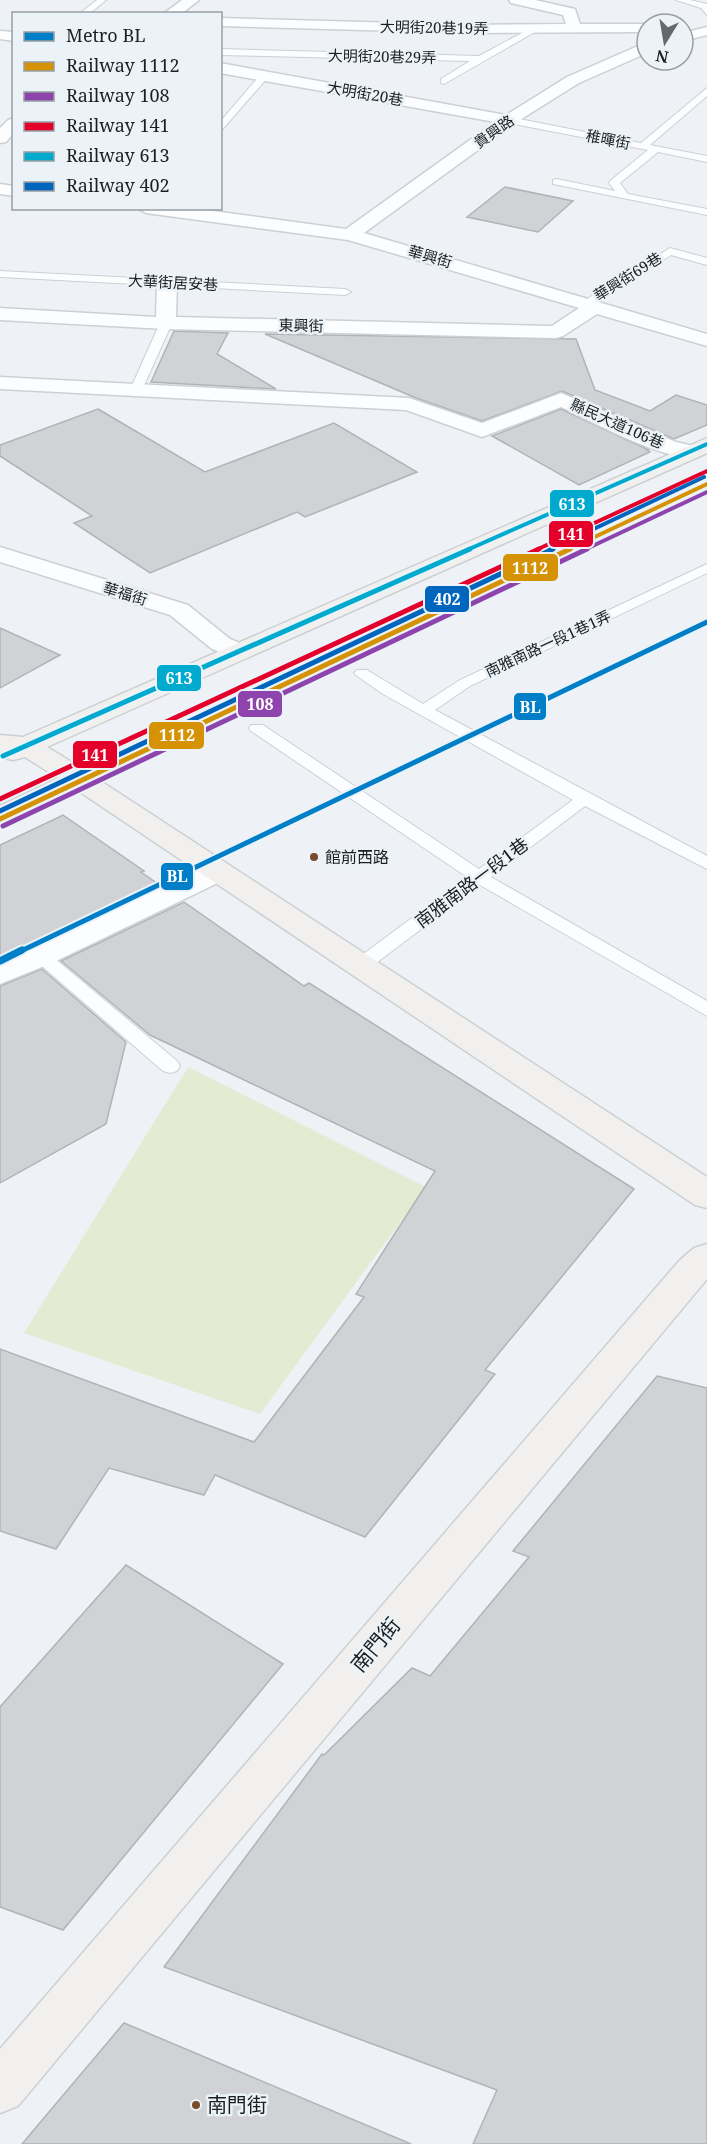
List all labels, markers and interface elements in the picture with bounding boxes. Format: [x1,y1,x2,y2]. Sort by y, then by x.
legend [12,12,222,210]
north arrow [635,12,695,72]
street label: 大明街20巷19弄 [380,16,488,38]
text: Metro BL [66,23,145,47]
street label: 大明街20巷29弄 [328,45,436,67]
text: N [653,45,670,69]
text: Railway 1112 [66,53,180,77]
street label: 大明街20巷 [326,77,405,110]
text: Railway 108 [66,83,170,107]
street label: 貴興路 [469,110,518,152]
text: Railway 141 [66,113,170,137]
street label: 稚暉街 [584,125,632,153]
text: Railway 613 [66,143,170,167]
text: Railway 402 [66,173,170,197]
street label: 華興街 [406,240,455,272]
street label: 華興街69巷 [590,247,665,305]
street label: 大華街居安巷 [128,270,219,294]
street label: 東興街 [278,315,324,335]
street label: 縣民大道106巷 [568,394,667,453]
line badge: 613 [549,489,595,518]
text: 613 [558,493,586,515]
line badge: 141 [548,520,594,548]
text: 141 [557,523,585,545]
line badge: 1112 [502,553,559,582]
text: 1112 [512,557,548,579]
street label: 華福街 [101,577,150,609]
line badge: 402 [424,585,470,613]
text: 402 [433,588,461,610]
street label: 南雅南路一段1巷1弄 [481,605,614,681]
line badge: 613 [156,664,202,692]
text: 613 [165,667,193,689]
line badge: 108 [237,690,283,718]
line badge: BL [513,692,547,721]
text: 108 [246,693,274,715]
text: BL [519,696,541,718]
line badge: 1112 [148,721,205,750]
text: 1112 [159,724,195,746]
line badge: 141 [72,740,118,769]
text: 141 [81,744,109,766]
street label: 南雅南路一段1巷 [410,832,533,933]
place label: 館前西路 [325,846,389,868]
marker: 館前西路 [308,851,320,863]
line badge: BL [160,862,194,891]
text: BL [166,865,188,887]
street label: 南門街 [344,1611,406,1677]
place label: 南門街 [207,2091,267,2118]
marker: 南門街 [190,2099,202,2111]

